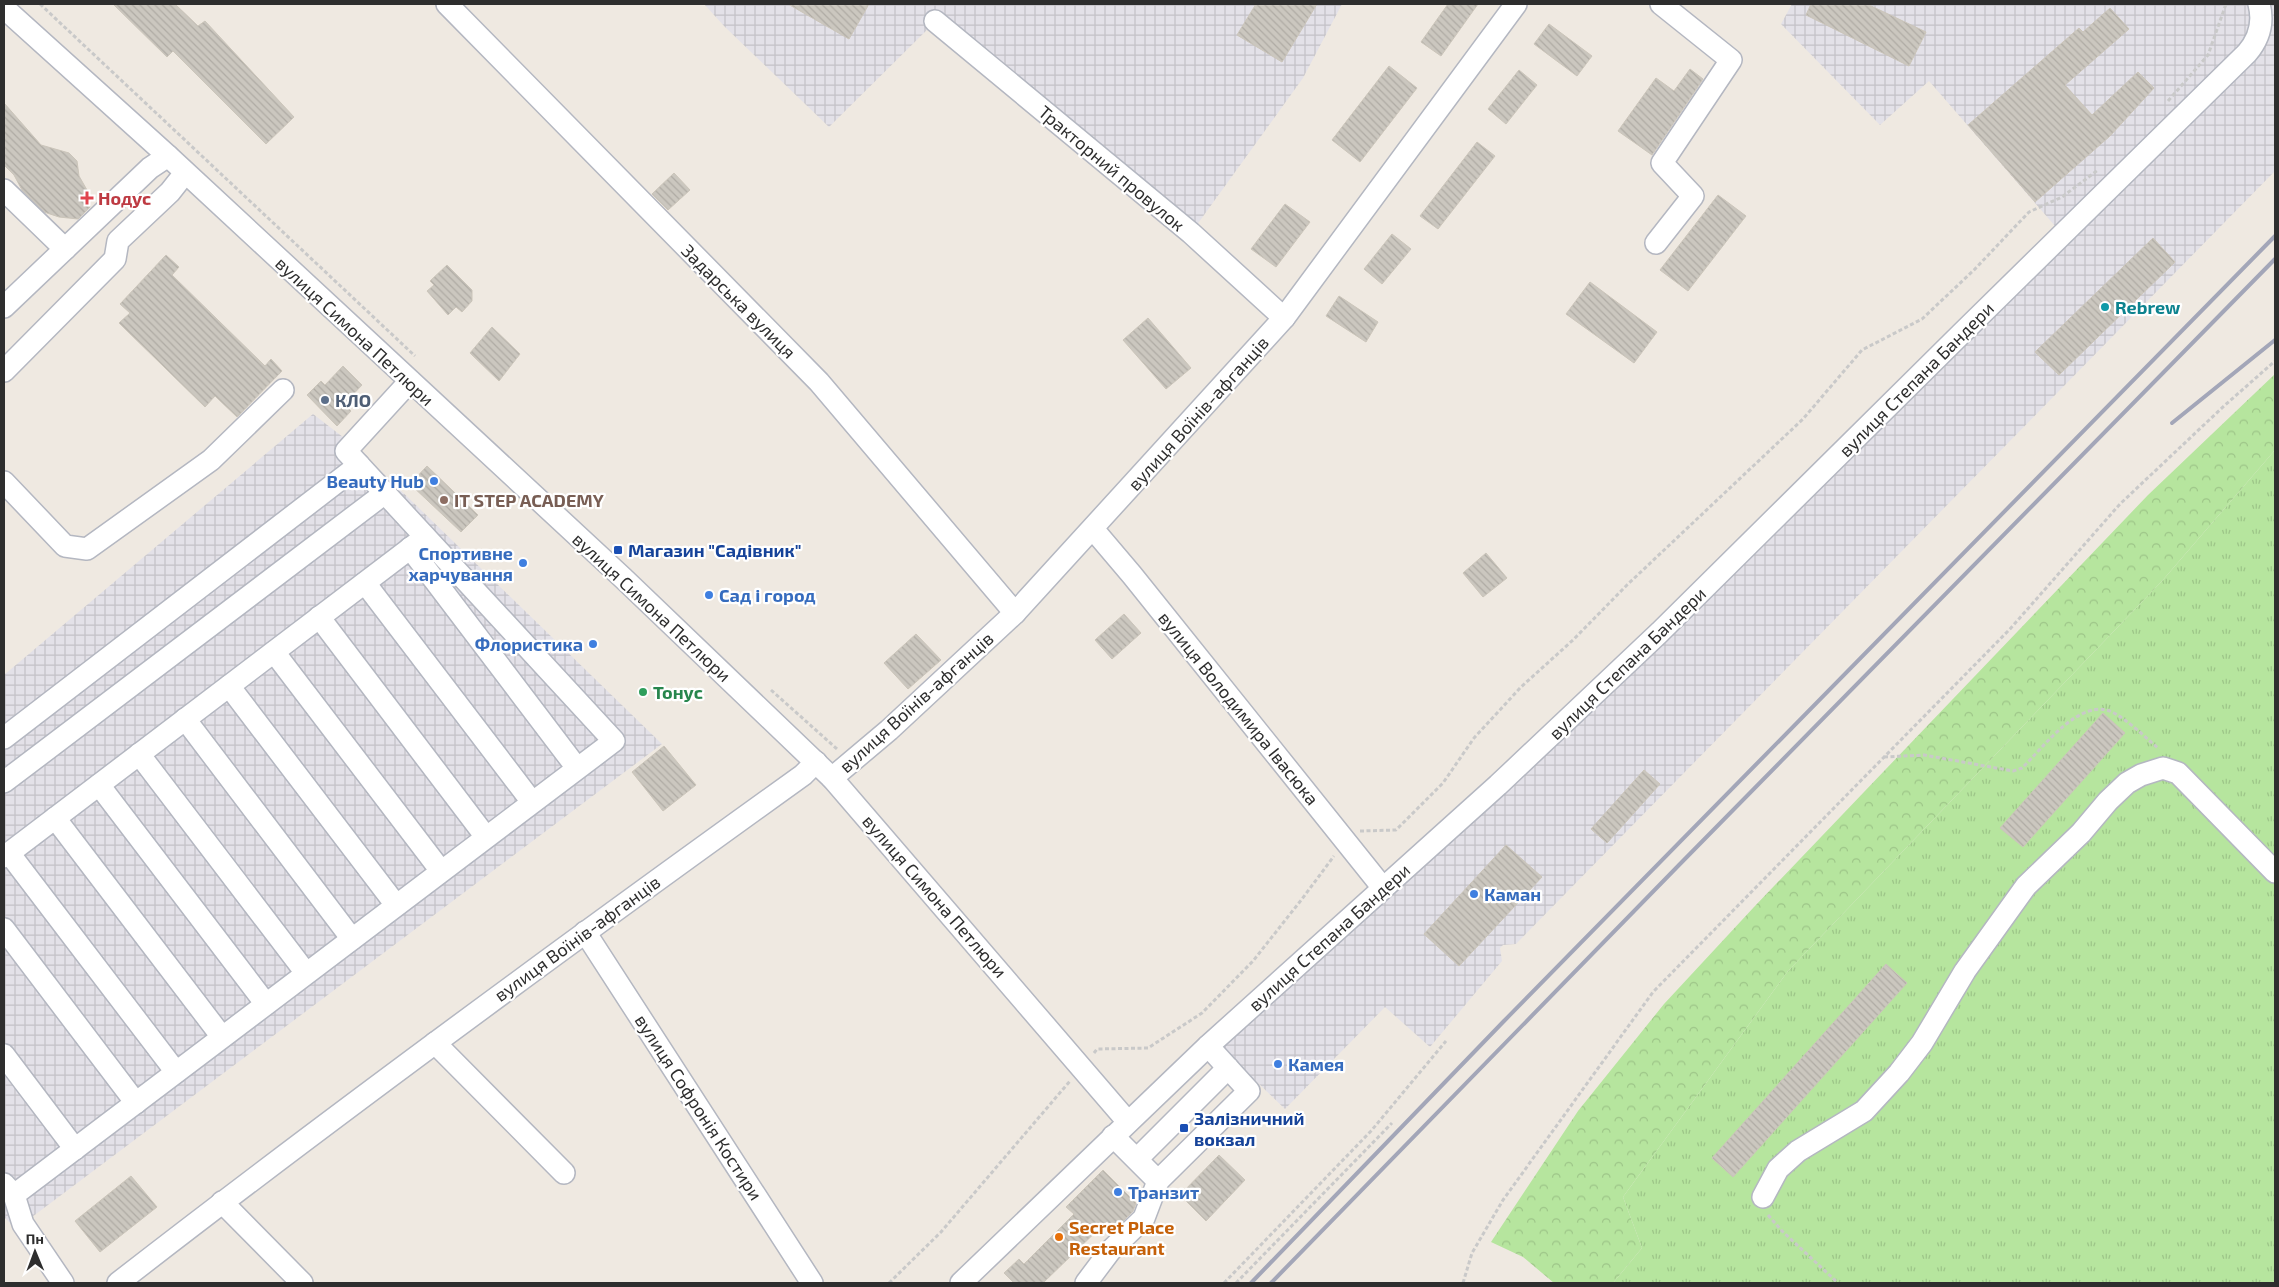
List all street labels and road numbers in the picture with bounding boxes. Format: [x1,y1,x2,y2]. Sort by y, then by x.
street label: Тракторний провулок [1034,100,1190,236]
street label: Задарська вулиця [677,239,801,363]
street label: вулиця Симона Петлюри [271,252,439,410]
street label: вулиця Степана Бандери [1834,297,1998,461]
street label: вулиця Воїнів-афганців [1123,331,1273,495]
street label: вулиця Симона Петлюри [568,528,736,686]
street label: вулиця Степана Бандери [1544,582,1710,744]
street label: вулиця Володимира Івасюка [1154,607,1324,809]
street label: вулиця Воїнів-афганців [834,627,998,777]
street label: вулиця Симона Петлюри [858,810,1012,982]
street label: вулиця Степана Бандери [1244,859,1414,1015]
street label: вулиця Воїнів-афганців [490,870,664,1006]
street label: вулиця Софронія Костири [631,1010,767,1204]

